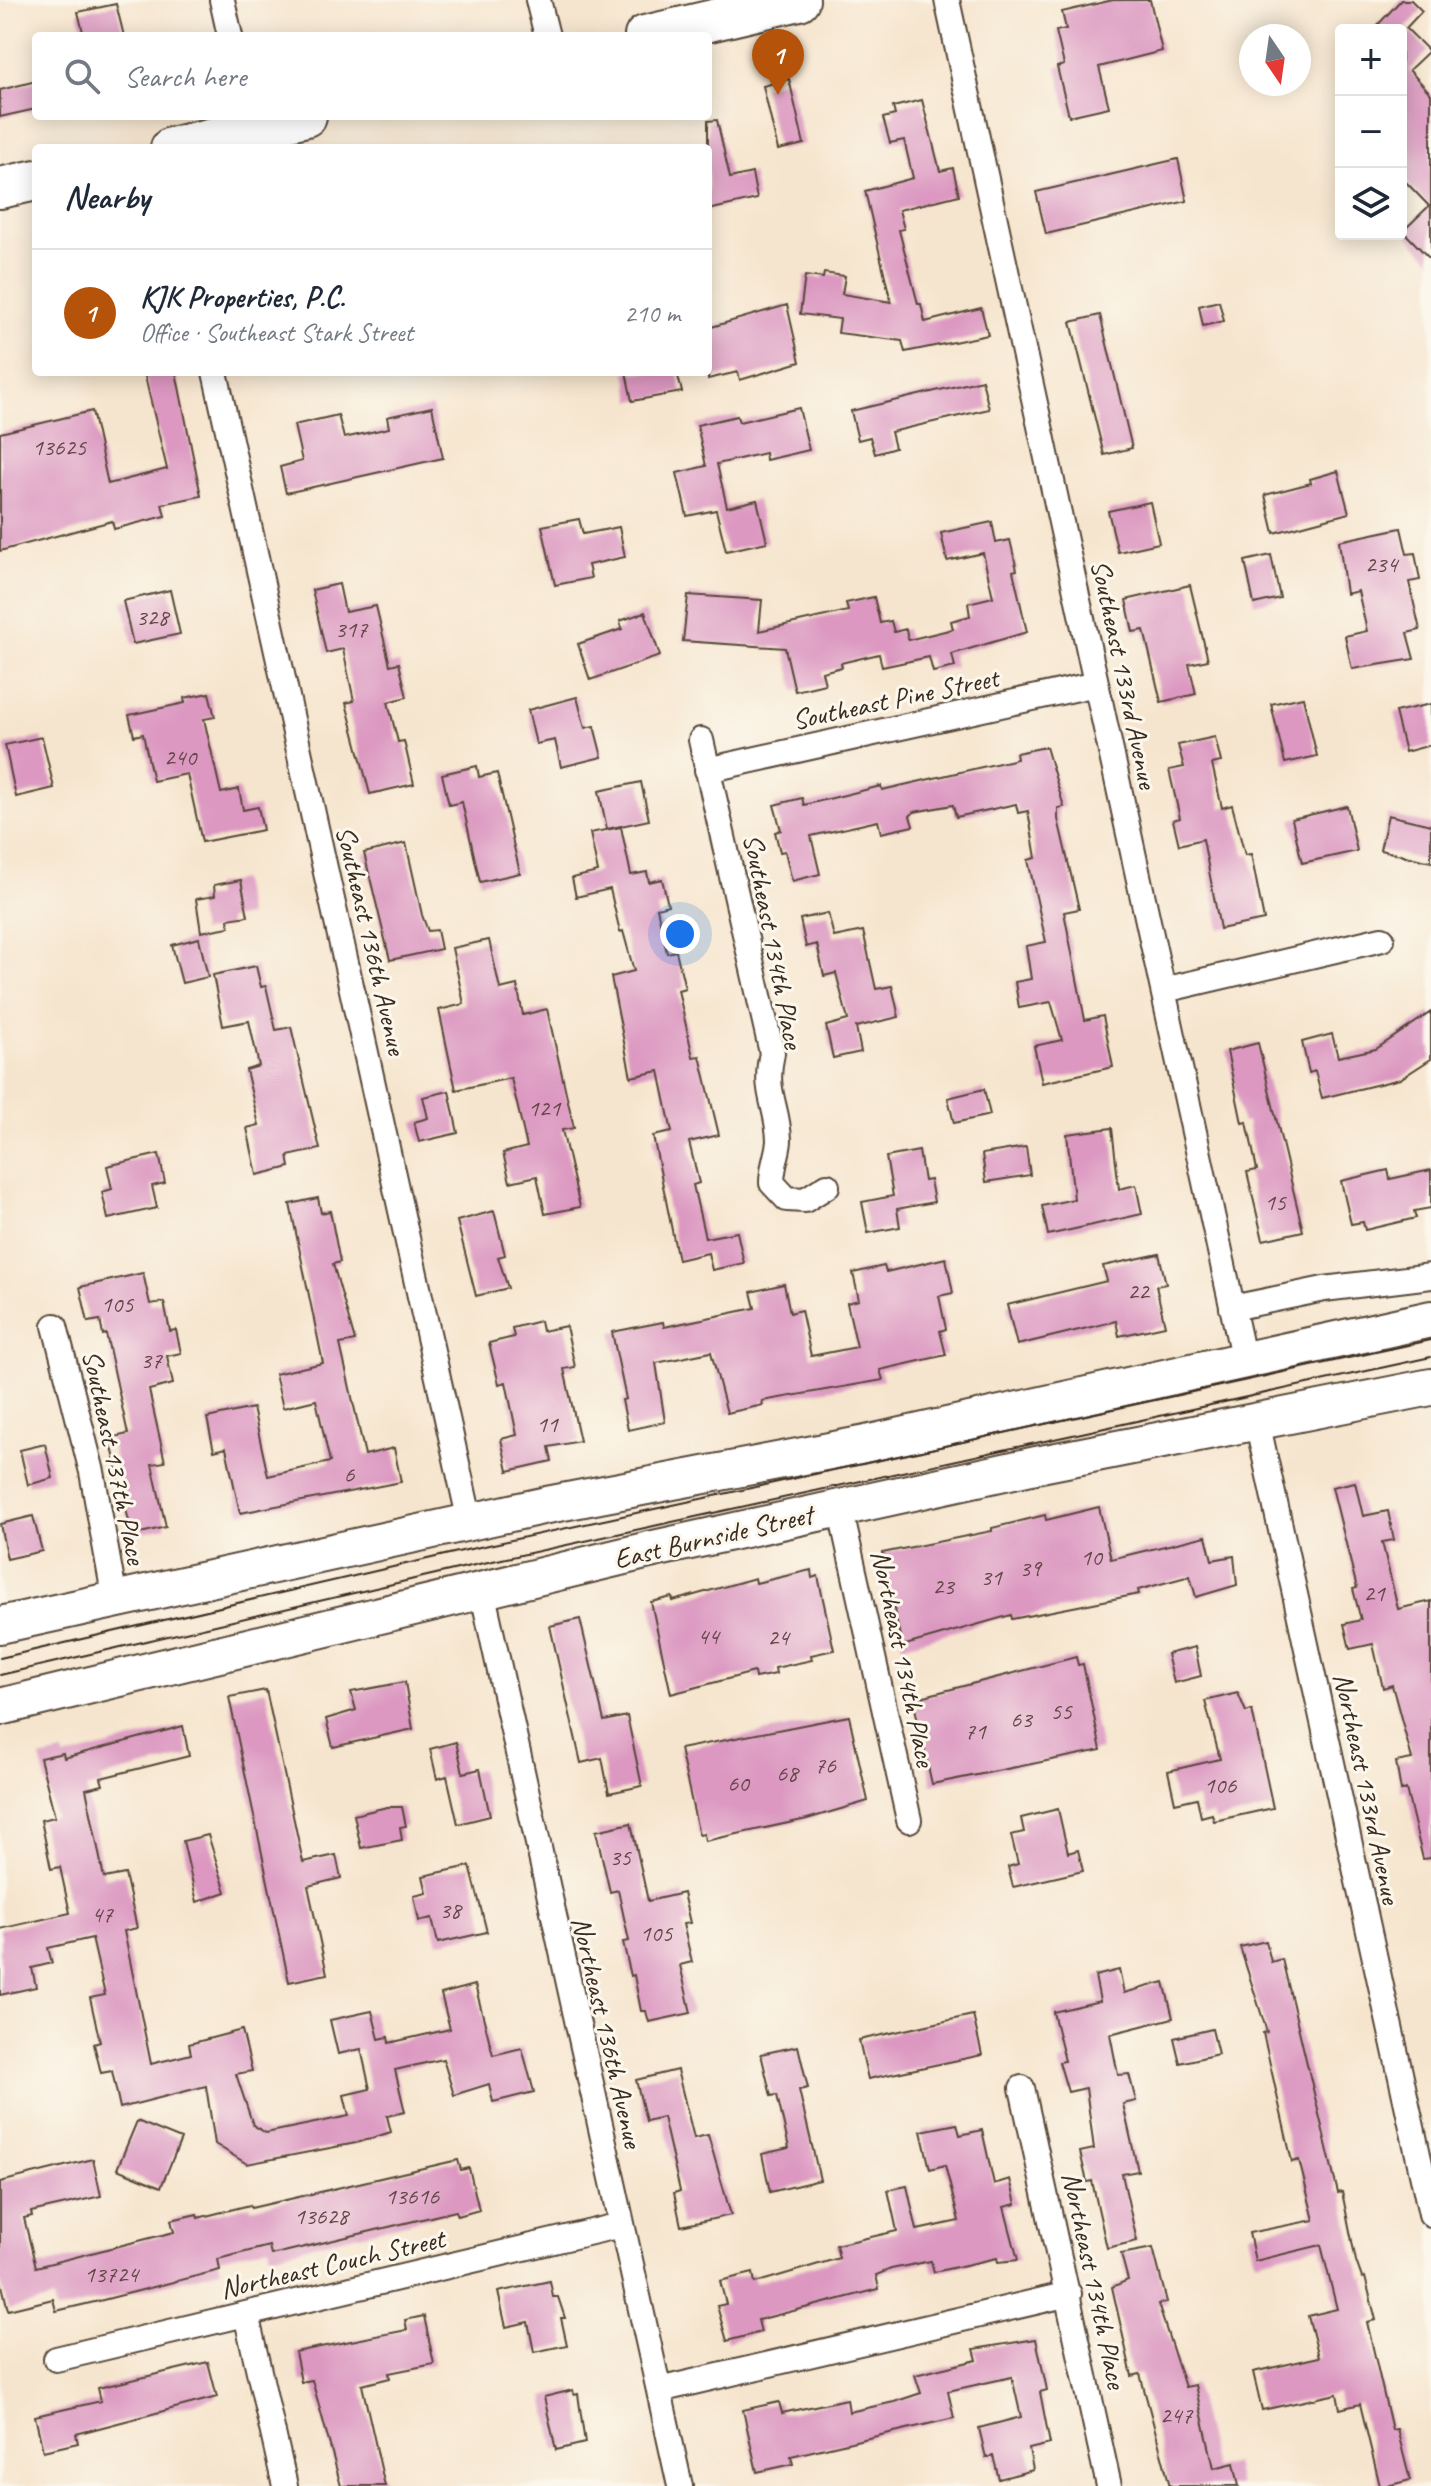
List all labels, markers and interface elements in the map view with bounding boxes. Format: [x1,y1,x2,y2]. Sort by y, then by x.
north arrow [1239,24,1311,96]
map controls [1335,24,1407,240]
button: + [1335,24,1407,96]
pin: 1 [752,29,804,95]
search box [32,32,712,120]
icon: search [60,54,104,98]
text: Search here [124,57,246,95]
button: − [1335,96,1407,168]
button: layers [1335,168,1407,240]
text: Nearby [64,175,150,218]
text: KJK Properties, P.C. [140,278,345,316]
text: 1 [84,297,96,330]
text: 210 m [624,297,680,330]
text: Office · Southeast Stark Street [140,316,413,349]
house number: 13625 [32,432,87,462]
house number: 234 [1365,549,1399,579]
street label: Southeast 133rd Avenue [1083,557,1166,793]
house number: 328 [136,602,170,632]
house number: 317 [335,614,368,644]
street label: Southeast Pine Street [789,659,1004,737]
house number: 240 [164,742,198,772]
street label: Southeast 136th Avenue [328,822,415,1060]
street label: Southeast 134th Place [736,831,812,1053]
your location [660,914,700,954]
house number: 121 [528,1093,561,1123]
house number: 15 [1264,1187,1287,1217]
house number: 22 [1127,1276,1151,1306]
house number: 105 [101,1289,134,1319]
house number: 37 [140,1345,163,1375]
street label: Southeast 137th Place [75,1347,155,1569]
house number: 11 [536,1409,559,1439]
house number: 6 [344,1459,356,1489]
street label: East Burnside Street [610,1496,820,1576]
house number: 10 [1080,1542,1104,1572]
street label: Northeast 134th Place [863,1547,944,1771]
house number: 39 [1019,1553,1043,1583]
house number: 31 [980,1562,1003,1592]
house number: 23 [932,1571,956,1601]
house number: 21 [1363,1578,1386,1608]
house number: 44 [697,1621,721,1651]
house number: 24 [767,1622,791,1652]
street label: Northeast 133rd Avenue [1326,1670,1409,1909]
house number: 55 [1050,1696,1073,1726]
house number: 63 [1010,1704,1034,1734]
house number: 71 [964,1716,987,1746]
house number: 76 [814,1750,837,1780]
house number: 68 [776,1758,800,1788]
house number: 60 [727,1768,751,1798]
house number: 106 [1204,1770,1237,1800]
house number: 35 [609,1842,632,1872]
house number: 38 [439,1895,463,1925]
house number: 47 [91,1899,114,1929]
street label: Northeast 136th Avenue [564,1913,652,2153]
house number: 105 [640,1918,673,1948]
street label: Northeast 134th Place [1054,2169,1135,2393]
house number: 13616 [385,2181,440,2211]
house number: 13628 [294,2201,350,2231]
street label: Northeast Couch Street [217,2220,450,2306]
house number: 13724 [84,2259,140,2289]
house number: 247 [1160,2400,1193,2430]

